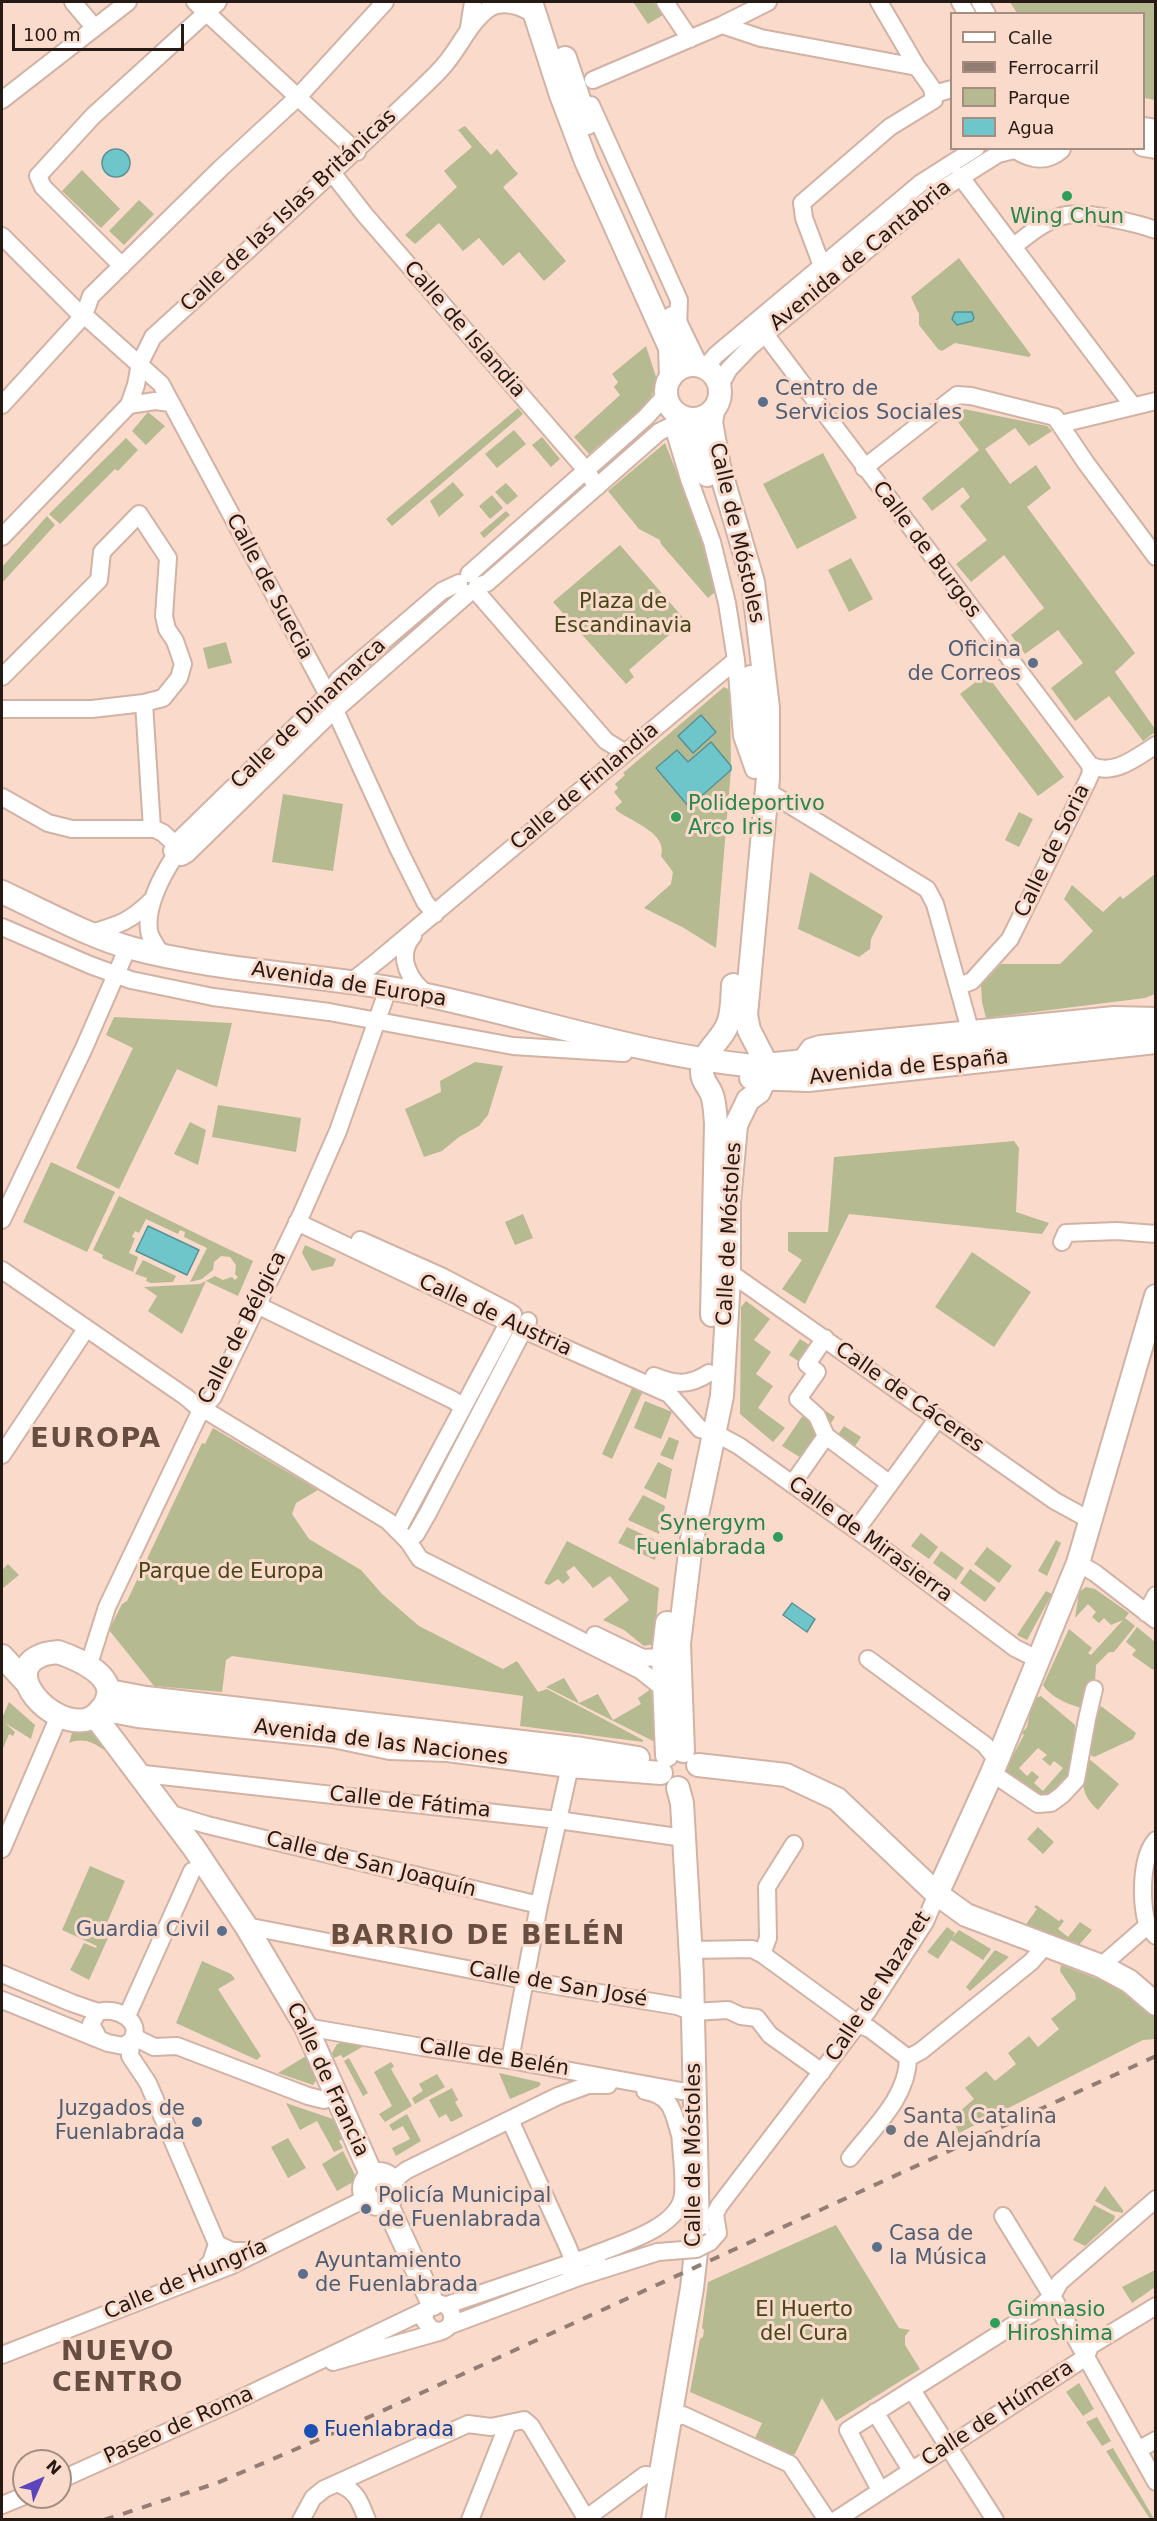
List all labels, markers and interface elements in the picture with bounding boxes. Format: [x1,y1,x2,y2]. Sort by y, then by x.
scale bar [15,12,188,50]
legend [950,12,1145,150]
text: 100 m [23,24,81,45]
text: Calle [1008,27,1053,48]
text: Ferrocarril [1008,57,1099,78]
text: Parque [1008,87,1070,108]
street label: Calle de las Islas Británicas [176,104,402,318]
text: Agua [1008,117,1054,138]
street label: Avenida de Cantabria [765,175,957,337]
marker: Wing Chun [1060,189,1074,203]
place label: Wing Chun [1010,205,1124,231]
street label: Calle de Islandia [398,256,530,404]
place label: Centro de Servicios Sociales [775,377,962,427]
marker: Centro de Servicios Sociales [756,395,770,409]
street label: Calle de Móstoles [703,440,769,626]
street label: Calle de Burgos [866,477,986,623]
street label: Calle de Suecia [220,510,318,664]
park label: Plaza de Escandinavia [554,590,692,640]
street label: Calle de Dinamarca [226,633,392,795]
place label: Oficina de Correos [907,638,1021,688]
marker: Oficina de Correos [1026,656,1040,670]
street label: Calle de Finlandia [506,718,664,856]
street label: Calle de Soria [1010,780,1096,922]
place label: Polideportivo Arco Iris [688,792,825,842]
marker: Polideportivo Arco Iris [669,810,683,824]
street label: Avenida de Europa [250,957,448,1013]
street label: Avenida de España [808,1045,1010,1091]
street label: Calle de Móstoles [713,1141,747,1327]
street label: Calle de Bélgica [194,1247,292,1409]
street label: Calle de Austria [414,1270,576,1362]
street label: Calle de Cáceres [830,1337,988,1459]
district label: EUROPA [30,1424,162,1456]
street label: Calle de Mirasierra [783,1472,957,1608]
place label: Synergym Fuenlabrada [636,1512,766,1562]
marker: Synergym Fuenlabrada [771,1530,785,1544]
park label: Parque de Europa [138,1560,324,1586]
street label: Avenida de las Naciones [253,1715,509,1771]
street label: Calle de Fátima [328,1782,492,1824]
street label: Calle de San Joaquín [263,1827,479,1903]
street label: Calle de Nazaret [821,1907,937,2067]
place label: Guardia Civil [76,1918,210,1944]
district label: BARRIO DE BELÉN [330,1921,626,1953]
marker: Guardia Civil [215,1924,229,1938]
street label: Calle de San José [467,1957,649,2013]
street label: Calle de Francia [280,1999,374,2161]
street label: Calle de Belén [417,2034,571,2082]
street label: Calle de Móstoles [682,2063,708,2247]
place label: Juzgados de Fuenlabrada [55,2097,185,2147]
place label: Santa Catalina de Alejandría [903,2105,1057,2155]
marker: Juzgados de Fuenlabrada [190,2115,204,2129]
marker: Santa Catalina de Alejandría [884,2123,898,2137]
place label: Policía Municipal de Fuenlabrada [378,2184,551,2234]
marker: Policía Municipal de Fuenlabrada [359,2202,373,2216]
place label: Casa de la Música [889,2222,987,2272]
street label: Calle de Hungría [101,2234,271,2326]
marker: Casa de la Música [870,2240,884,2254]
place label: Ayuntamiento de Fuenlabrada [315,2249,478,2299]
marker: Ayuntamiento de Fuenlabrada [296,2267,310,2281]
park label: El Huerto del Cura [755,2298,853,2348]
place label: Gimnasio Hiroshima [1007,2298,1113,2348]
marker: Gimnasio Hiroshima [988,2316,1002,2330]
district label: NUEVO CENTRO [52,2337,184,2400]
street label: Calle de Húmera [917,2356,1079,2472]
street label: Paseo de Roma [100,2382,258,2470]
place label: Fuenlabrada [324,2418,454,2444]
marker: Fuenlabrada [302,2422,320,2440]
north arrow [12,2449,72,2509]
text: N [42,2456,65,2479]

